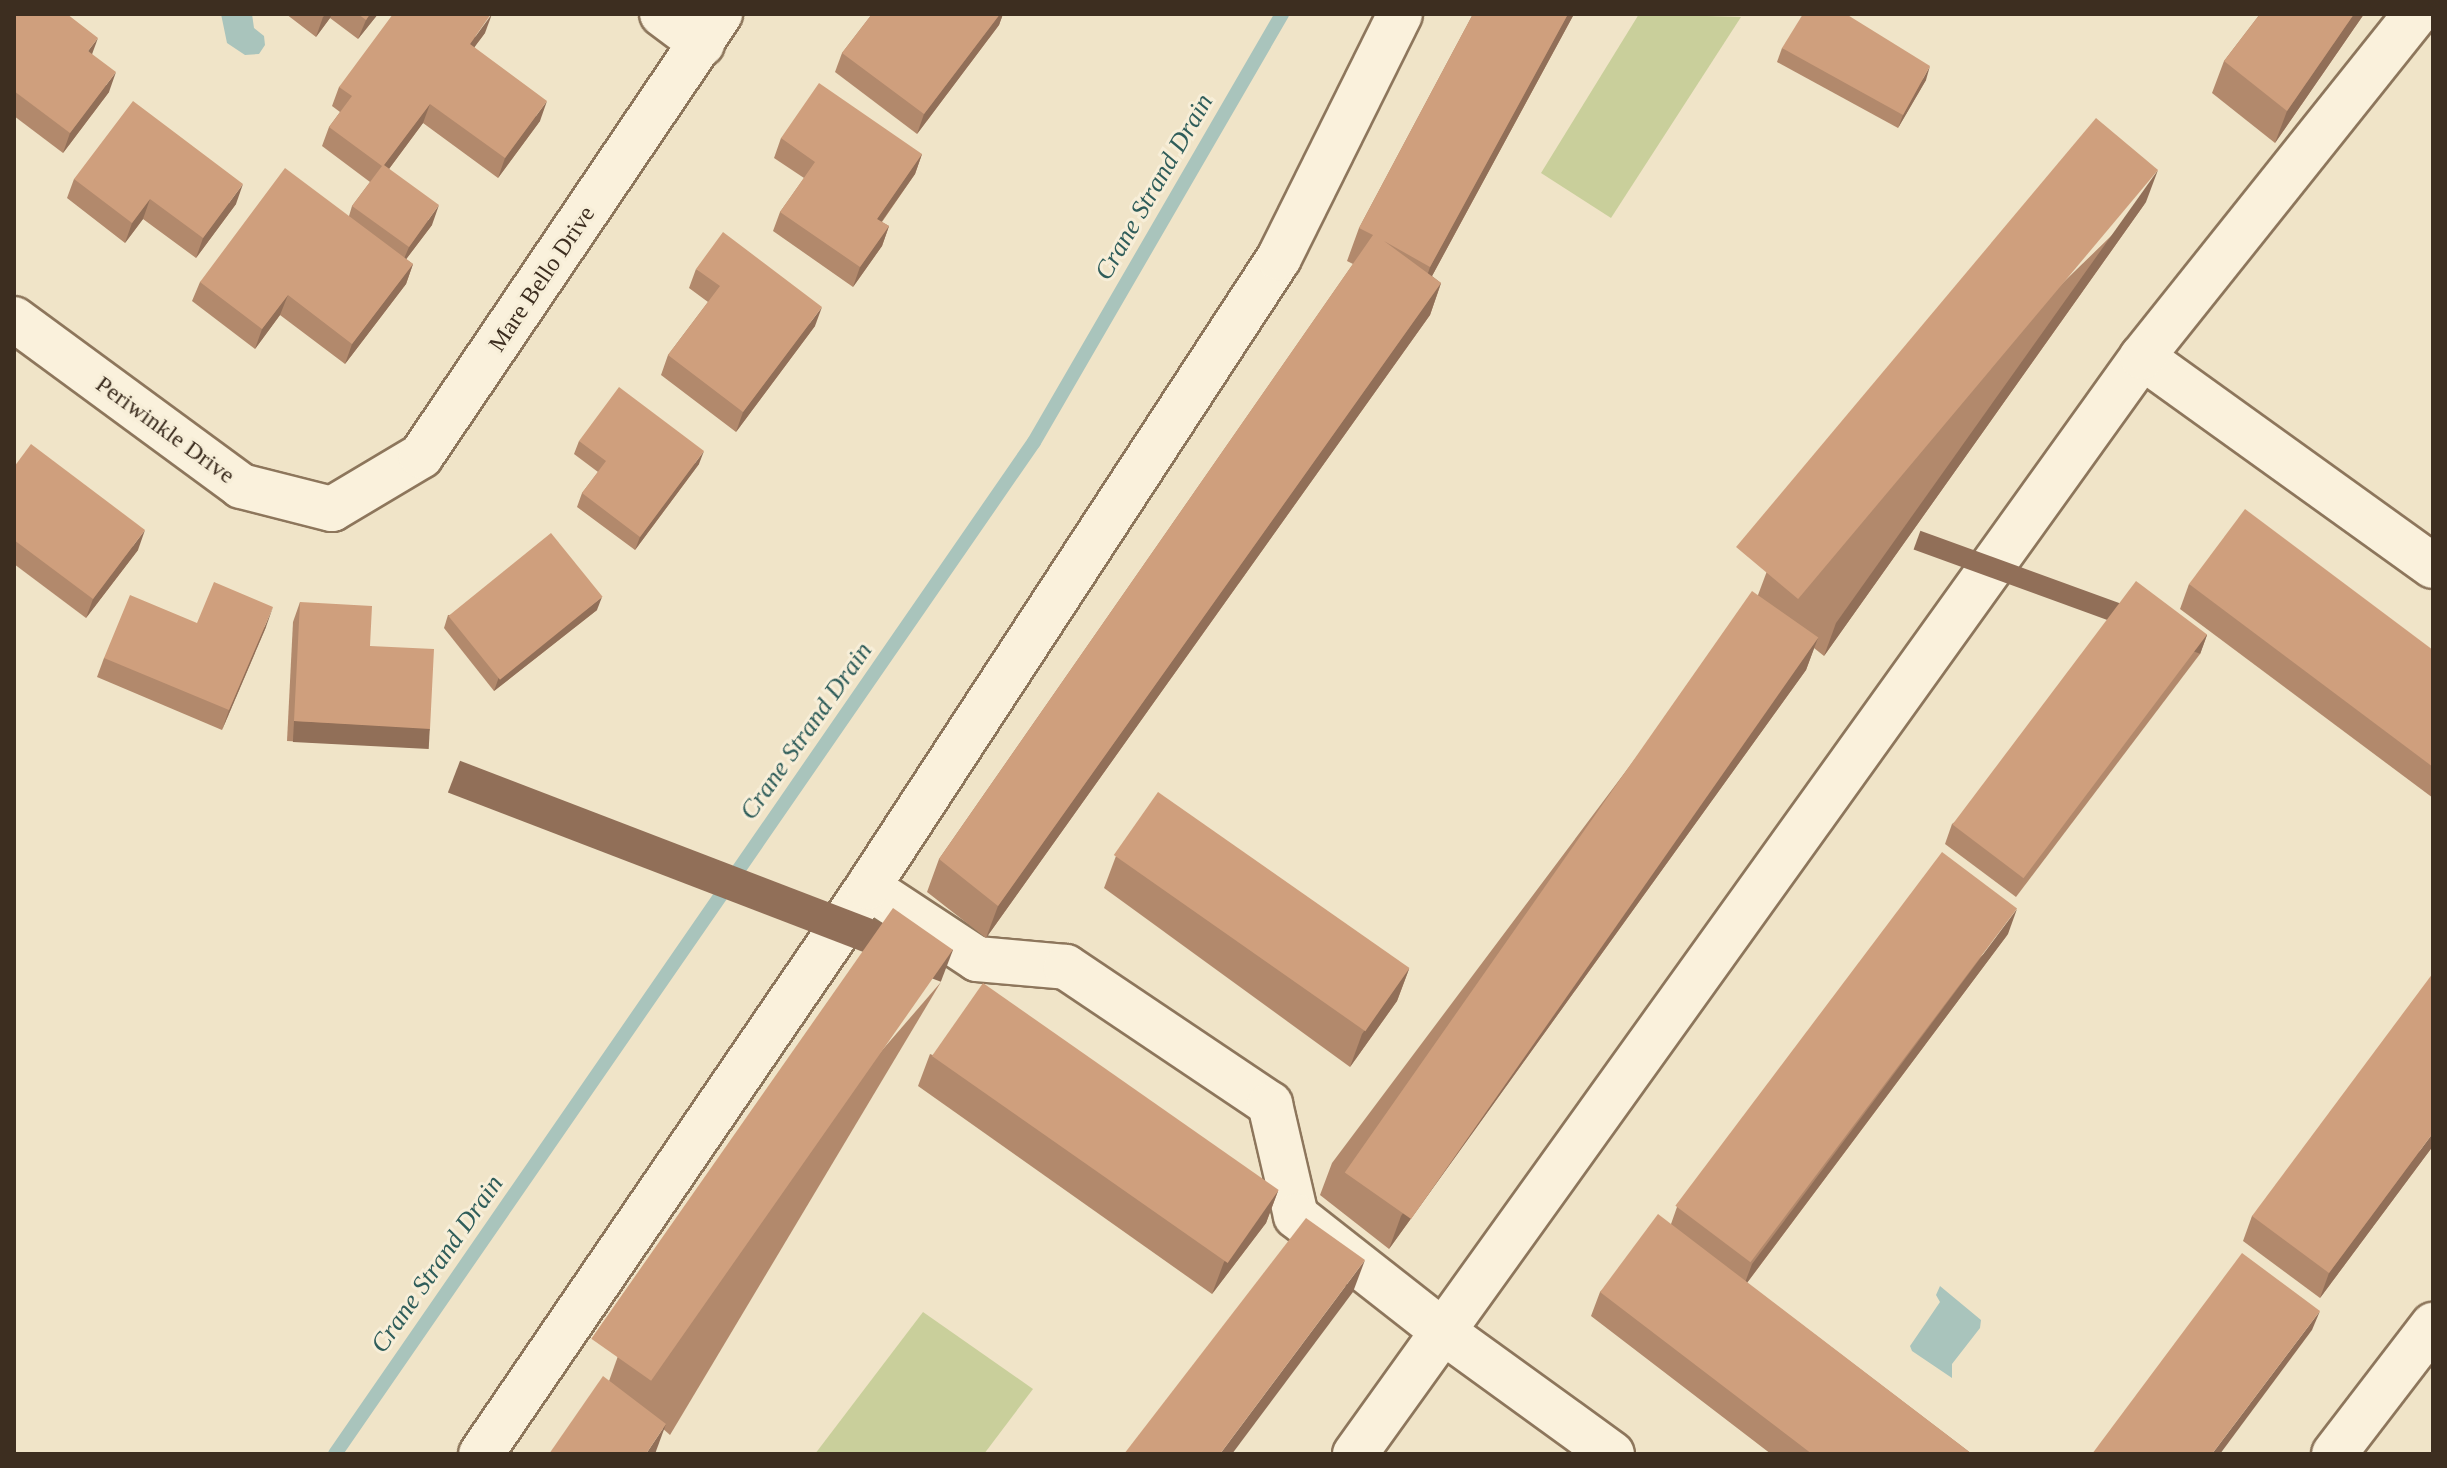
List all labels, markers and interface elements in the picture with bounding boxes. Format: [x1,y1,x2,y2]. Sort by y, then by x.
water label: Crane Strand Drain [1088,89,1220,285]
street label: Mare Bello Drive [483,201,601,357]
street label: Periwinkle Drive [90,370,240,490]
water label: Crane Strand Drain [733,636,879,826]
water label: Crane Strand Drain [364,1169,510,1359]

